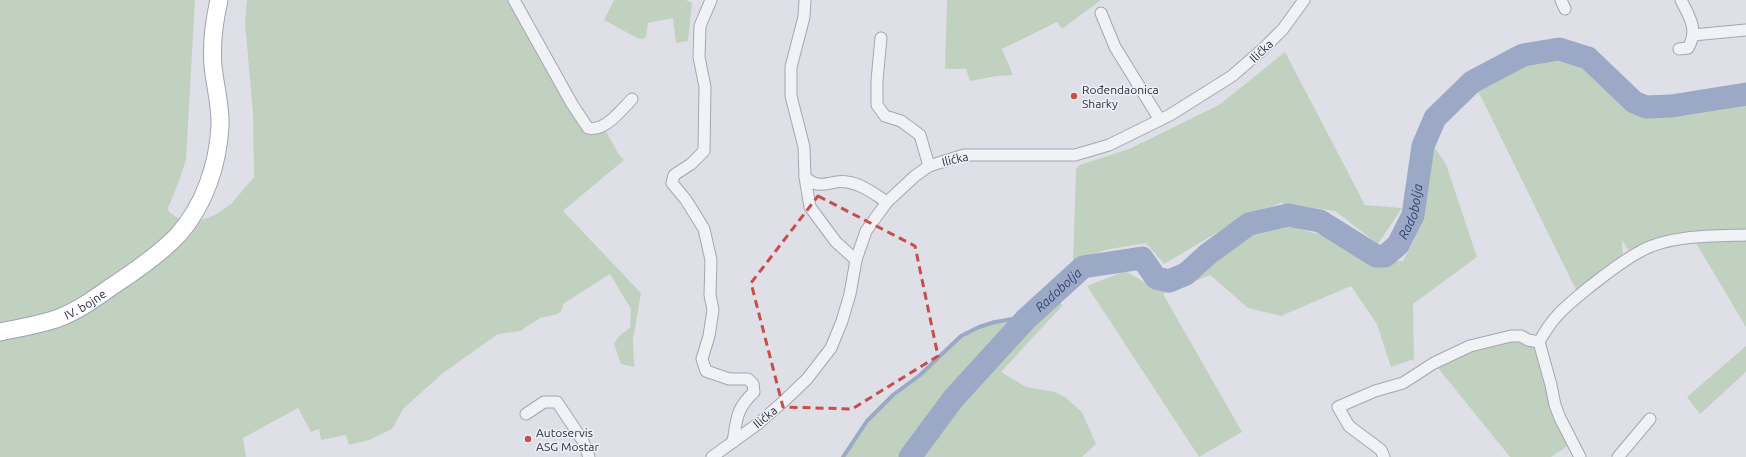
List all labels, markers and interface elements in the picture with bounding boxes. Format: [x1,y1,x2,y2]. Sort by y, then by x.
street label: Ilićka [1247,37,1275,65]
place label: Rođendaonica Sharky [1082,83,1159,110]
marker: Rođendaonica Sharky [1069,91,1079,101]
street label: Ilićka [940,150,970,168]
water label: Radobolja [1395,183,1424,241]
water label: Radobolja [1032,265,1084,314]
street label: IV. bojne [62,286,108,321]
street label: Ilićka [751,403,779,431]
place label: Autoservis ASG Mostar [536,426,600,453]
marker: Autoservis ASG Mostar [523,434,533,444]

